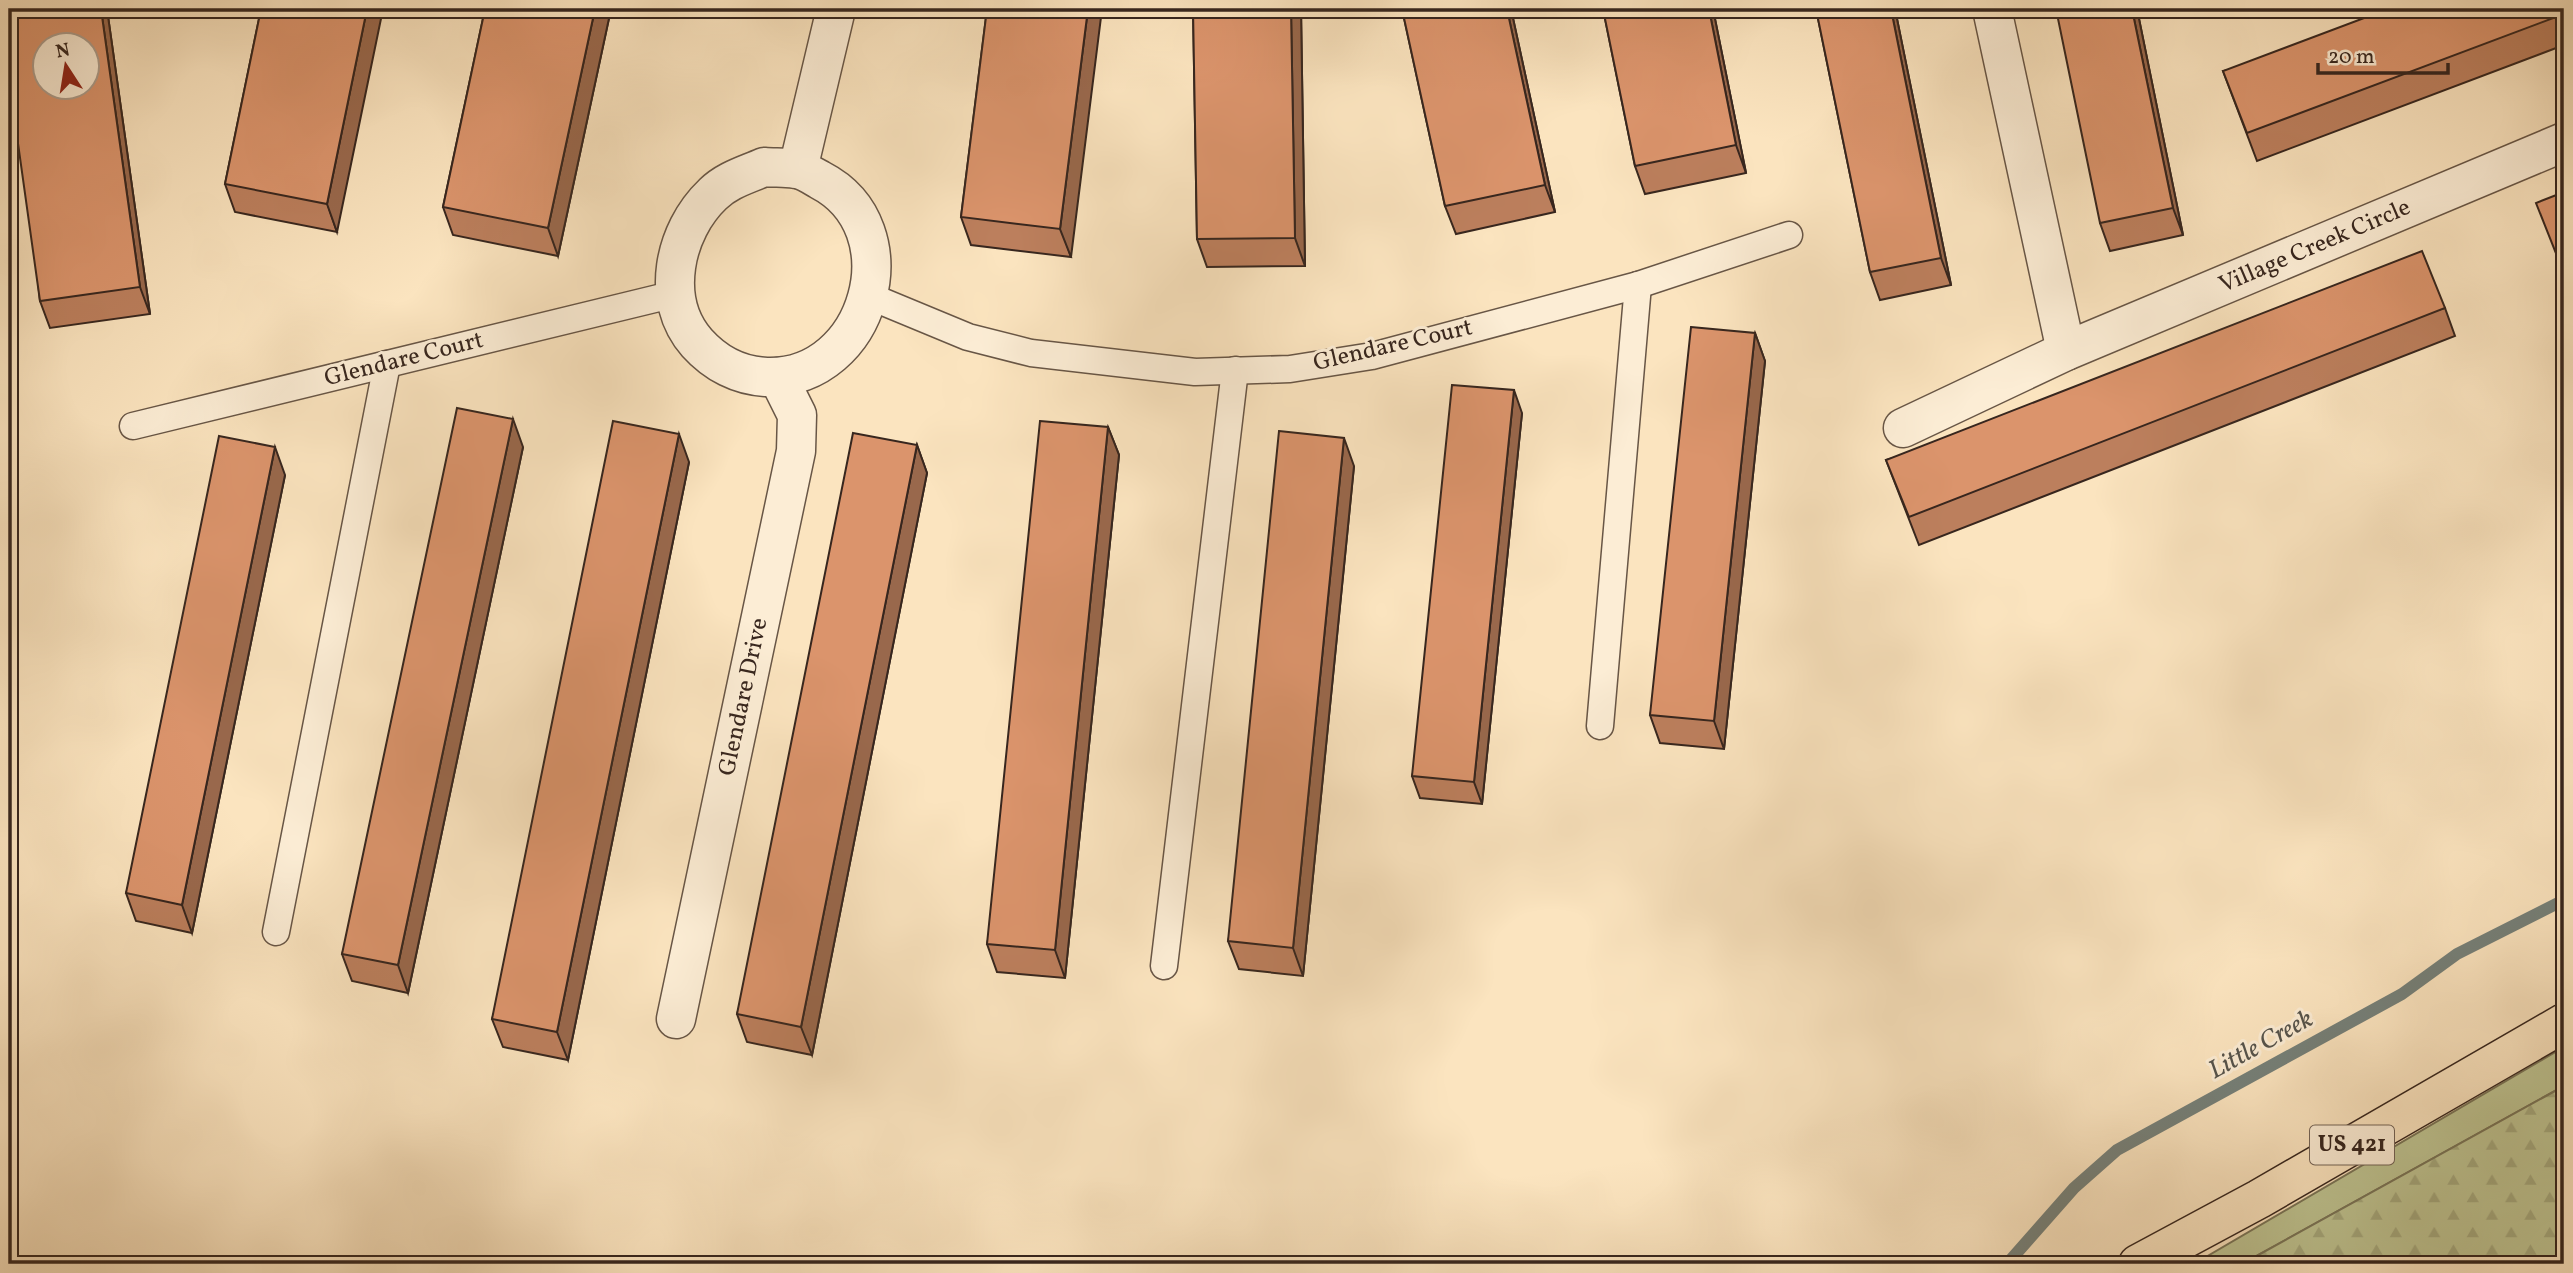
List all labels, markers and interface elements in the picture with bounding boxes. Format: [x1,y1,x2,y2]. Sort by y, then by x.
north arrow [32,32,102,102]
scale bar [2318,32,2447,76]
text: N [53,37,73,65]
text: 20 m [2328,43,2374,72]
street label: Village Creek Circle [2214,191,2416,303]
street label: Glendare Court [1310,311,1476,381]
street label: Glendare Court [321,324,487,396]
street label: Glendare Drive [711,615,777,779]
water label: Little Creek [2202,1001,2320,1089]
road number: US 421 [2310,1126,2394,1164]

